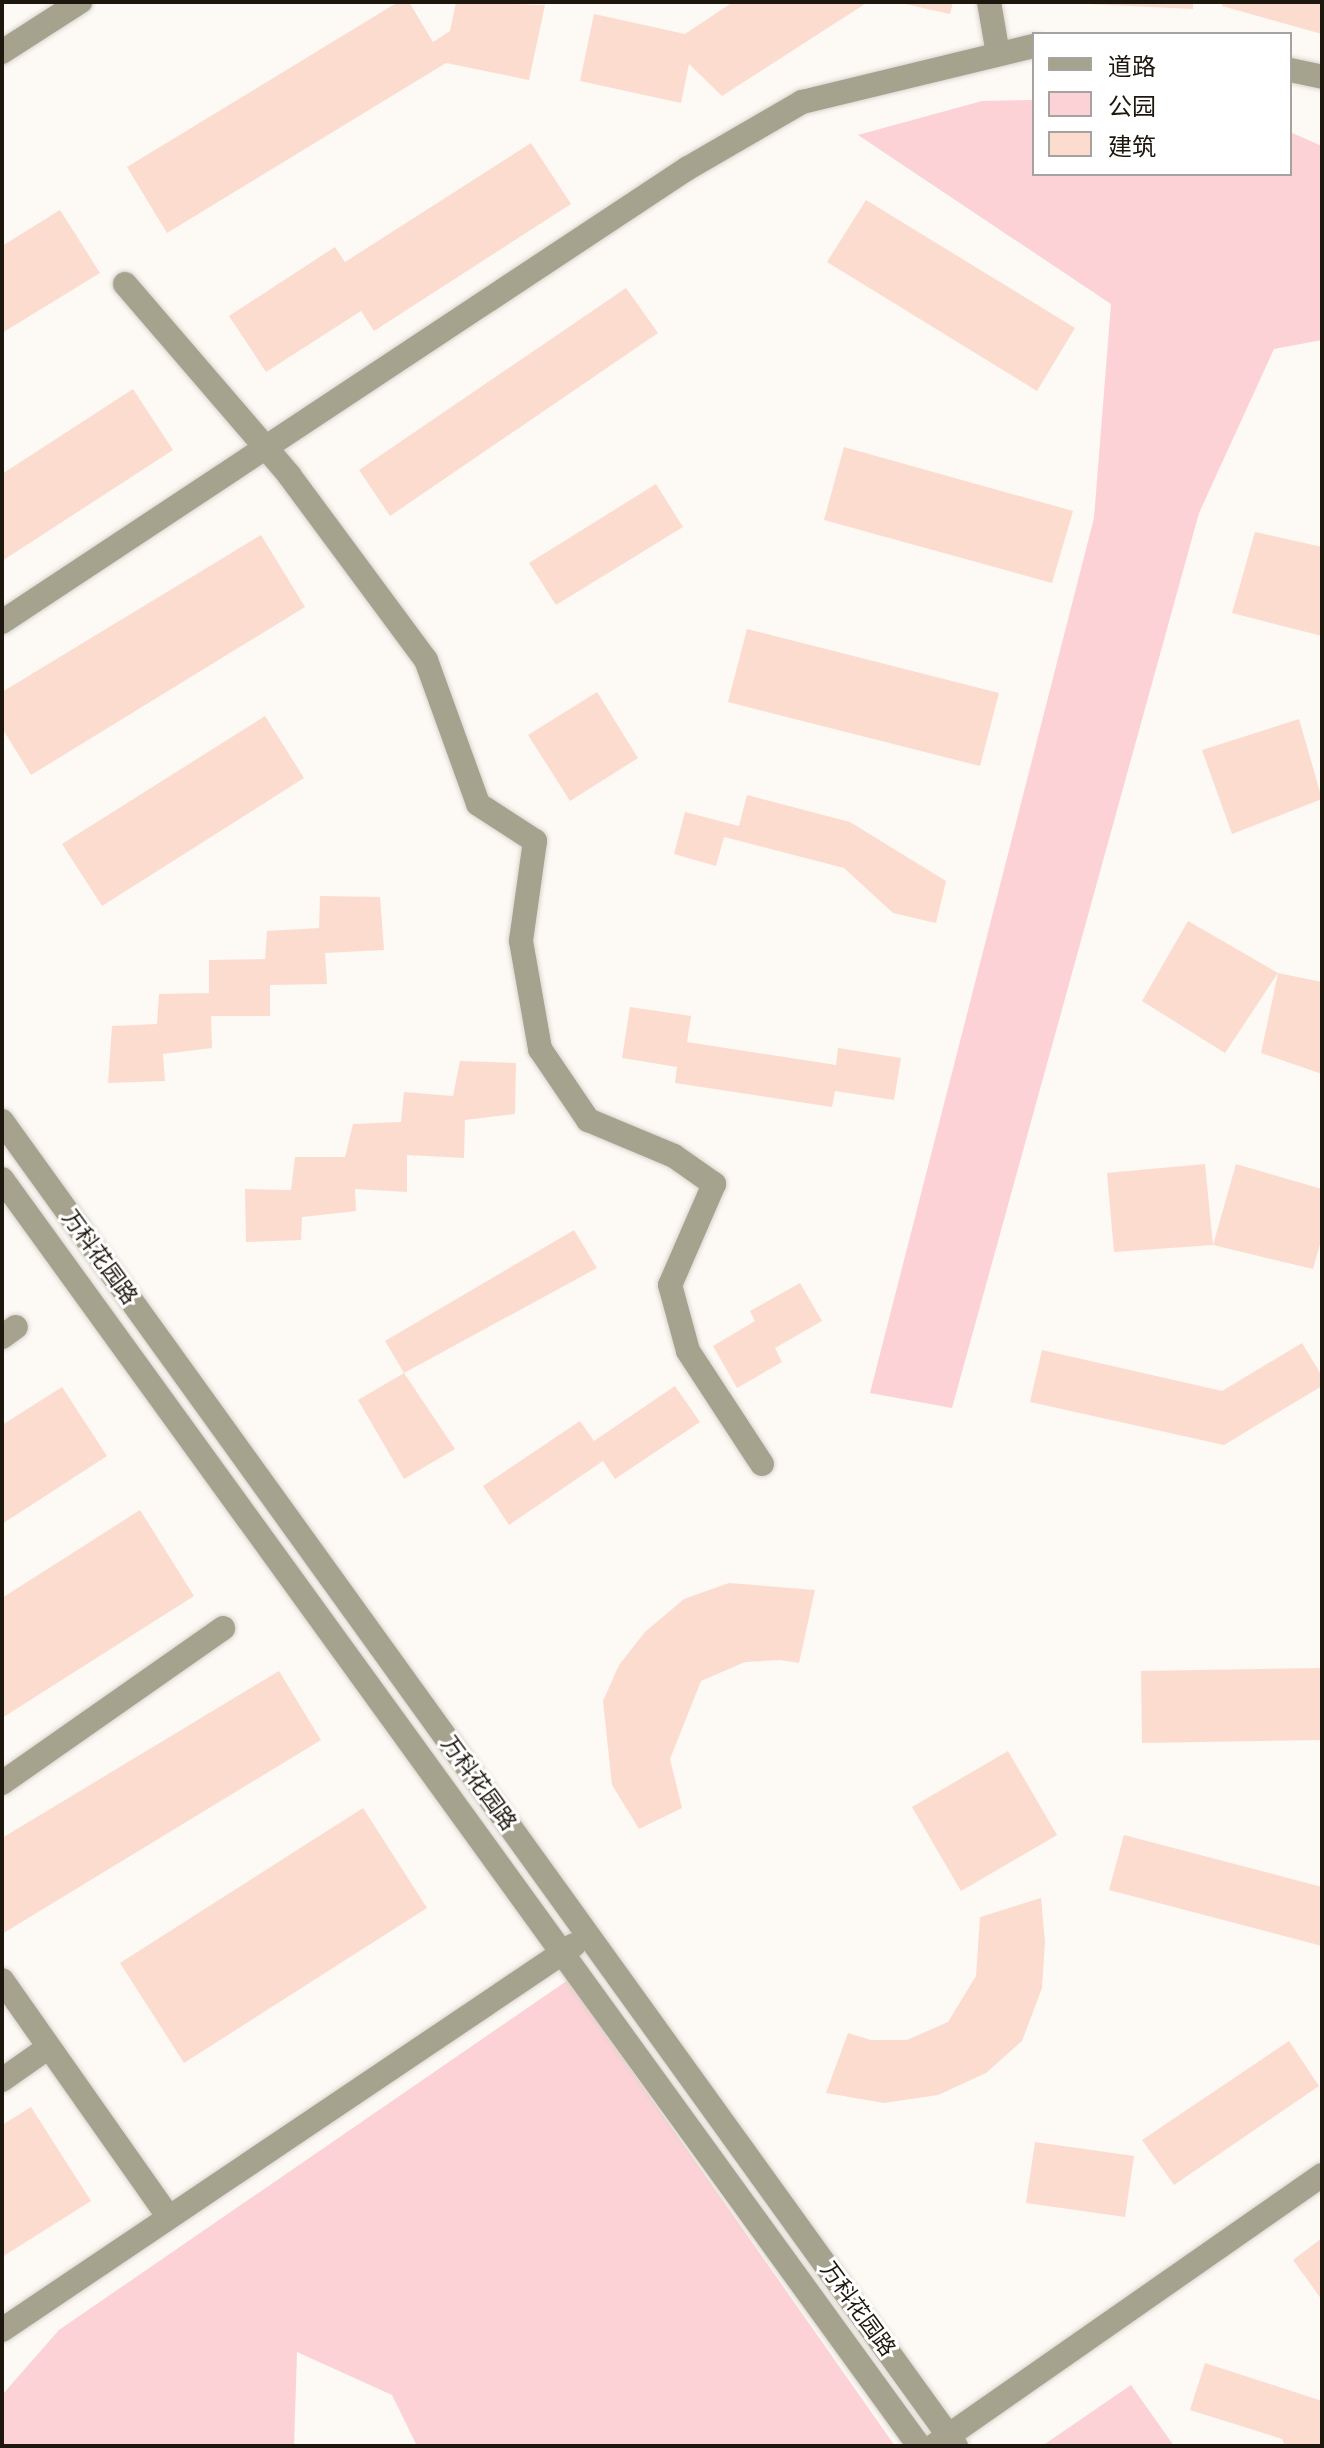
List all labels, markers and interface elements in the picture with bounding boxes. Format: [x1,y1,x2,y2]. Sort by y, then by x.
legend [1032,32,1292,176]
text: 道路 [1108,51,1156,82]
text: 公园 [1108,91,1156,122]
text: 建筑 [1108,131,1156,162]
street label: 万科花园路 [57,1205,143,1309]
street label: 万科花园路 [436,1731,522,1835]
street label: 万科花园路 [815,2257,901,2361]

